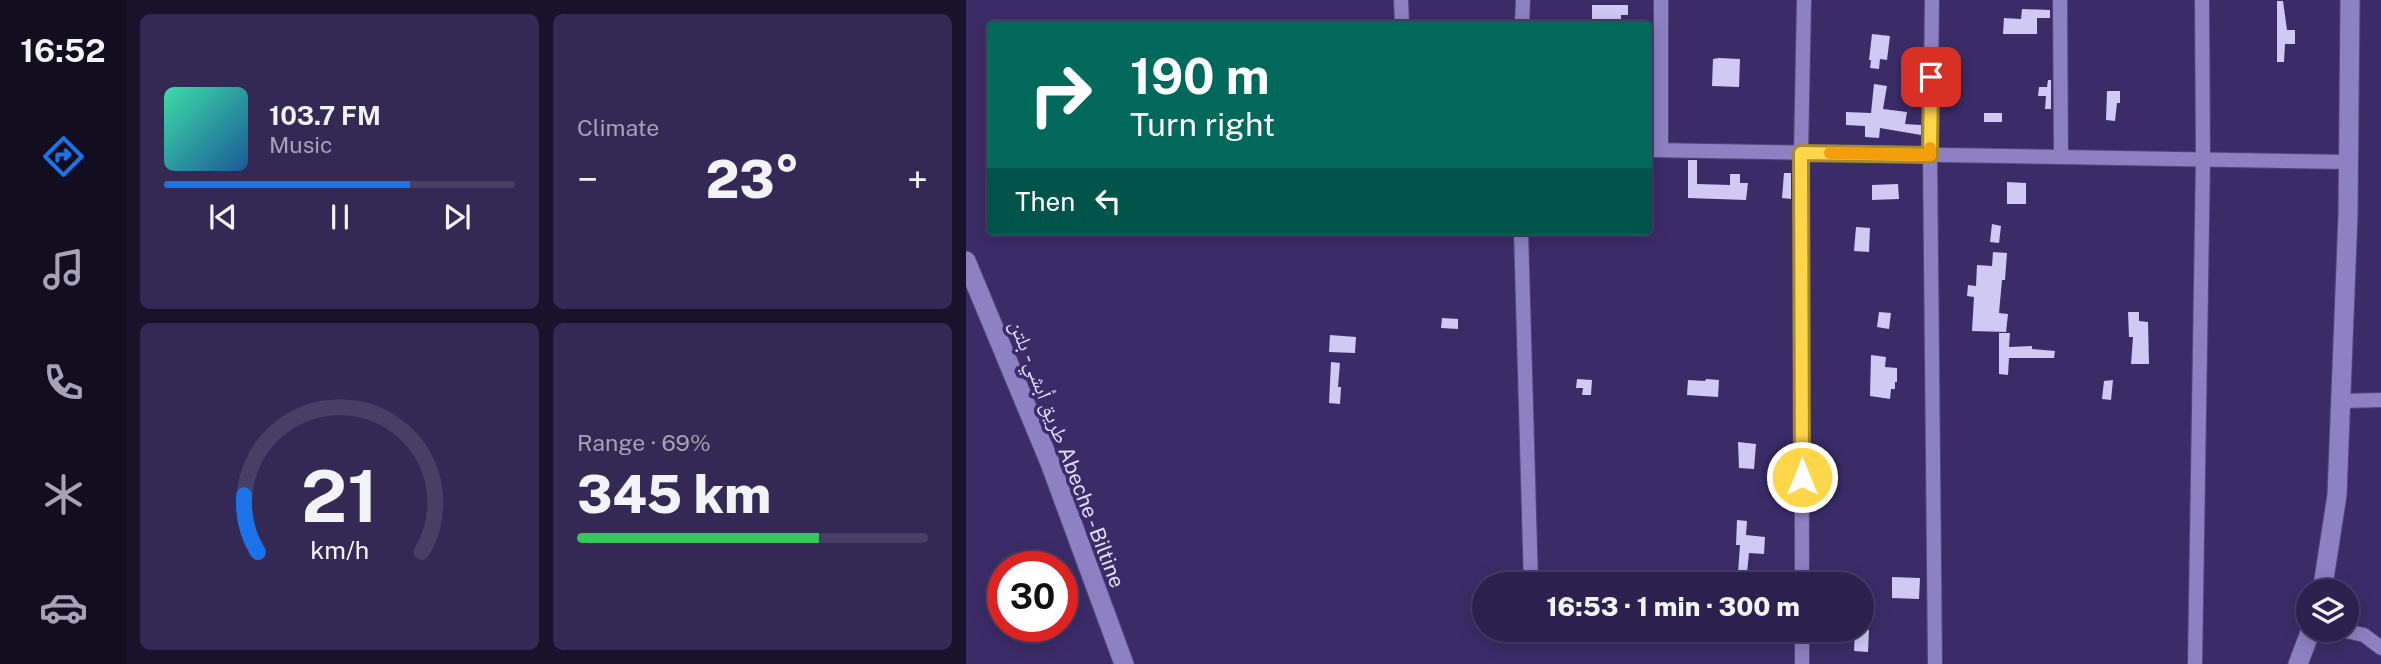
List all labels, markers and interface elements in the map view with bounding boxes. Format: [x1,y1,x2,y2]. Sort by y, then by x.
text: 16:52 [20,32,106,69]
text: 190 m [1130,47,1270,105]
pin [1901,47,1961,107]
icon: right [1015,49,1106,140]
icon: arrive [1912,58,1950,96]
text: 103.7 FM [269,100,381,131]
text: Turn right [1130,106,1275,143]
text: Climate [577,114,659,141]
text: Music [269,131,333,158]
icon: directions [39,132,88,181]
text: 23° [705,149,800,210]
text: − [577,157,598,202]
text: + [907,157,928,202]
icon: left [1089,182,1127,220]
text: Then [1015,186,1075,217]
icon: previous [204,198,242,236]
icon: pause [321,198,359,236]
icon: next [438,198,476,236]
icon: music [39,245,88,294]
street label: طريق أبشي - بلتن Abeche - Biltine [1001,316,1130,593]
icon: phone [39,358,88,407]
text: Range · 69% [577,429,711,456]
position arrow [1765,440,1839,514]
text: 21 [301,454,378,539]
text: 345 km [577,464,771,525]
icon: climate [39,470,88,519]
text: km/h [310,535,369,565]
speed limit sign: 30 [987,551,1078,642]
map controls [2296,579,2359,642]
button: layers [2296,579,2359,642]
icon: car [39,583,88,632]
text: 16:53 · 1 min · 300 m [1546,591,1800,622]

